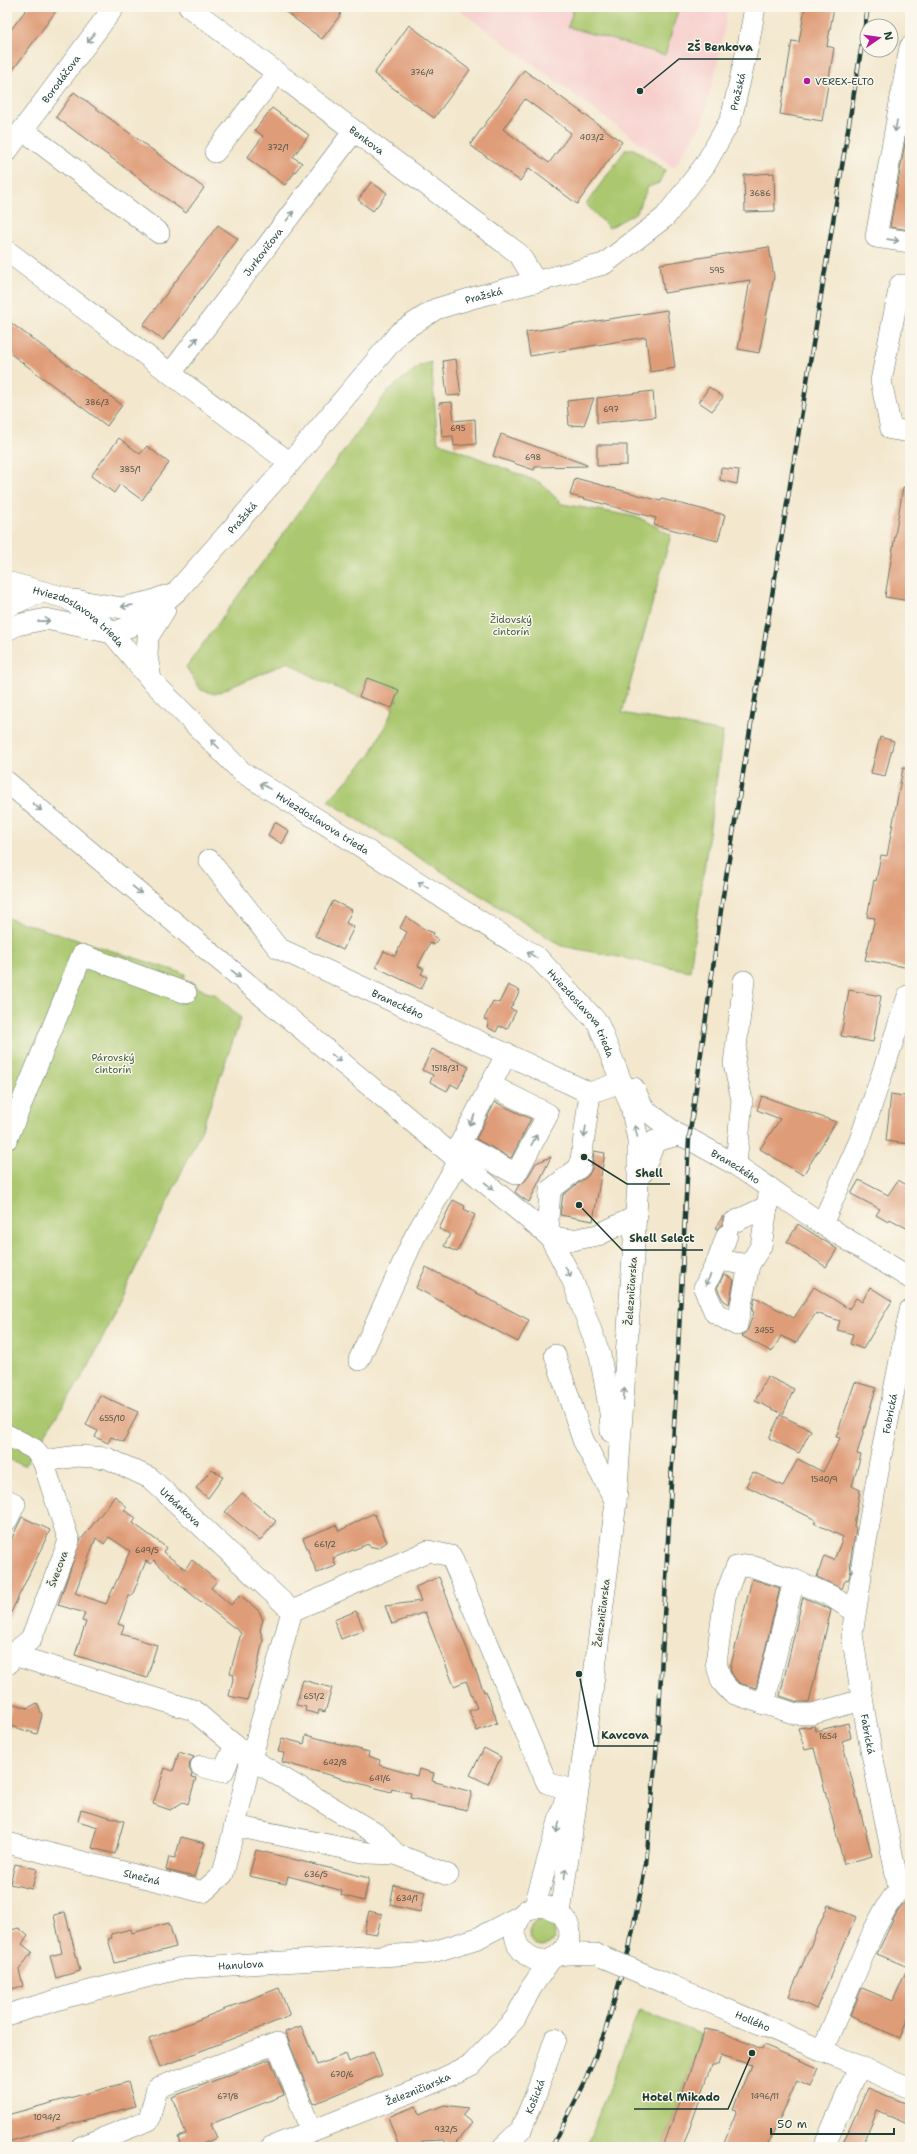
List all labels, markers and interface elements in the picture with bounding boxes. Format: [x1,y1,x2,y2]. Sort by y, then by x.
north arrow [859,18,899,58]
text: N [880,30,897,42]
one-way arrow [86,33,95,44]
callout: ZŠ Benkova [679,36,761,59]
text: ZŠ Benkova [687,39,753,55]
street label: Borodáčova [39,51,83,105]
house number: 376/4 [410,67,434,78]
street label: Pražská [727,71,748,112]
place label: VEREX-ELTO [815,75,874,88]
marker: VEREX-ELTO [802,76,812,86]
one-way arrow [891,119,899,132]
street label: Benkova [347,123,387,158]
house number: 403/2 [580,132,605,143]
house number: 372/1 [267,142,289,153]
house number: 3686 [749,188,771,199]
one-way arrow [285,210,294,221]
street label: Jurkovičova [240,224,286,279]
one-way arrow [886,236,899,244]
house number: 595 [710,265,725,276]
street label: Pražská [463,284,504,306]
one-way arrow [190,336,199,347]
house number: 386/3 [85,397,109,408]
house number: 697 [603,404,619,415]
house number: 695 [450,423,466,434]
house number: 698 [525,452,541,463]
house number: 385/1 [119,464,141,475]
street label: Pražská [224,498,260,536]
street label: Hviezdoslavova trieda [31,583,128,650]
one-way arrow [120,602,133,610]
park label: Židovský cintorín [490,613,532,638]
one-way arrow [38,617,51,624]
one-way arrow [210,739,220,749]
one-way arrow [259,781,271,789]
street label: Hviezdoslavova trieda [274,789,373,857]
one-way arrow [32,803,42,812]
one-way arrow [418,881,429,889]
one-way arrow [131,886,142,895]
one-way arrow [527,951,538,959]
street label: Hviezdoslavova trieda [545,966,618,1060]
one-way arrow [231,969,242,978]
street label: Braneckého [370,986,426,1021]
park label: Párovský cintorín [92,1051,135,1076]
one-way arrow [331,1053,341,1062]
house number: 1518/31 [431,1063,459,1074]
one-way arrow [468,1113,475,1125]
one-way arrow [581,1125,589,1138]
one-way arrow [632,1125,640,1138]
one-way arrow [531,1134,538,1146]
street label: Braneckého [709,1146,763,1186]
callout: Shell [627,1161,670,1184]
text: Shell [635,1166,663,1181]
one-way arrow [483,1181,494,1190]
callout: Shell Select [622,1227,703,1250]
text: Shell Select [629,1231,695,1246]
street label: Železničiarska [622,1256,640,1326]
one-way arrow [565,1265,572,1277]
one-way arrow [704,1274,711,1286]
house number: 3455 [754,1325,774,1336]
one-way arrow [620,1388,627,1401]
street label: Fabrická [879,1391,900,1435]
house number: 655/10 [99,1413,125,1424]
house number: 1540/9 [810,1474,838,1485]
street label: Urbánkova [157,1484,205,1530]
house number: 661/2 [314,1539,336,1550]
house number: 649/5 [135,1545,159,1556]
street label: Švecova [45,1548,71,1589]
street label: Železničiarska [591,1577,613,1648]
house number: 651/2 [303,1691,325,1702]
street label: Fabrická [858,1713,879,1756]
callout: Kavcova [594,1723,657,1746]
text: Kavcova [601,1728,649,1743]
house number: 1654 [819,1731,838,1742]
house number: 642/8 [323,1757,347,1768]
house number: 641/6 [369,1773,391,1784]
one-way arrow [553,1821,561,1834]
street label: Slnečná [122,1866,162,1888]
one-way arrow [562,1868,570,1881]
house number: 636/5 [304,1869,328,1880]
house number: 634/1 [396,1893,418,1904]
street label: Hanulova [218,1957,265,1972]
street label: Hollého [733,2007,772,2034]
house number: 670/6 [330,2069,354,2080]
street label: Železničiarska [384,2069,453,2108]
street label: Košická [522,2077,547,2116]
callout: Hotel Mikado [634,2086,728,2109]
text: Hotel Mikado [642,2090,720,2105]
house number: 671/8 [217,2091,239,2102]
house number: 1496/11 [751,2091,779,2102]
scale bar [771,2110,894,2136]
house number: 1094/2 [33,2112,61,2123]
text: 50 m [777,2116,807,2132]
house number: 932/5 [434,2124,458,2135]

